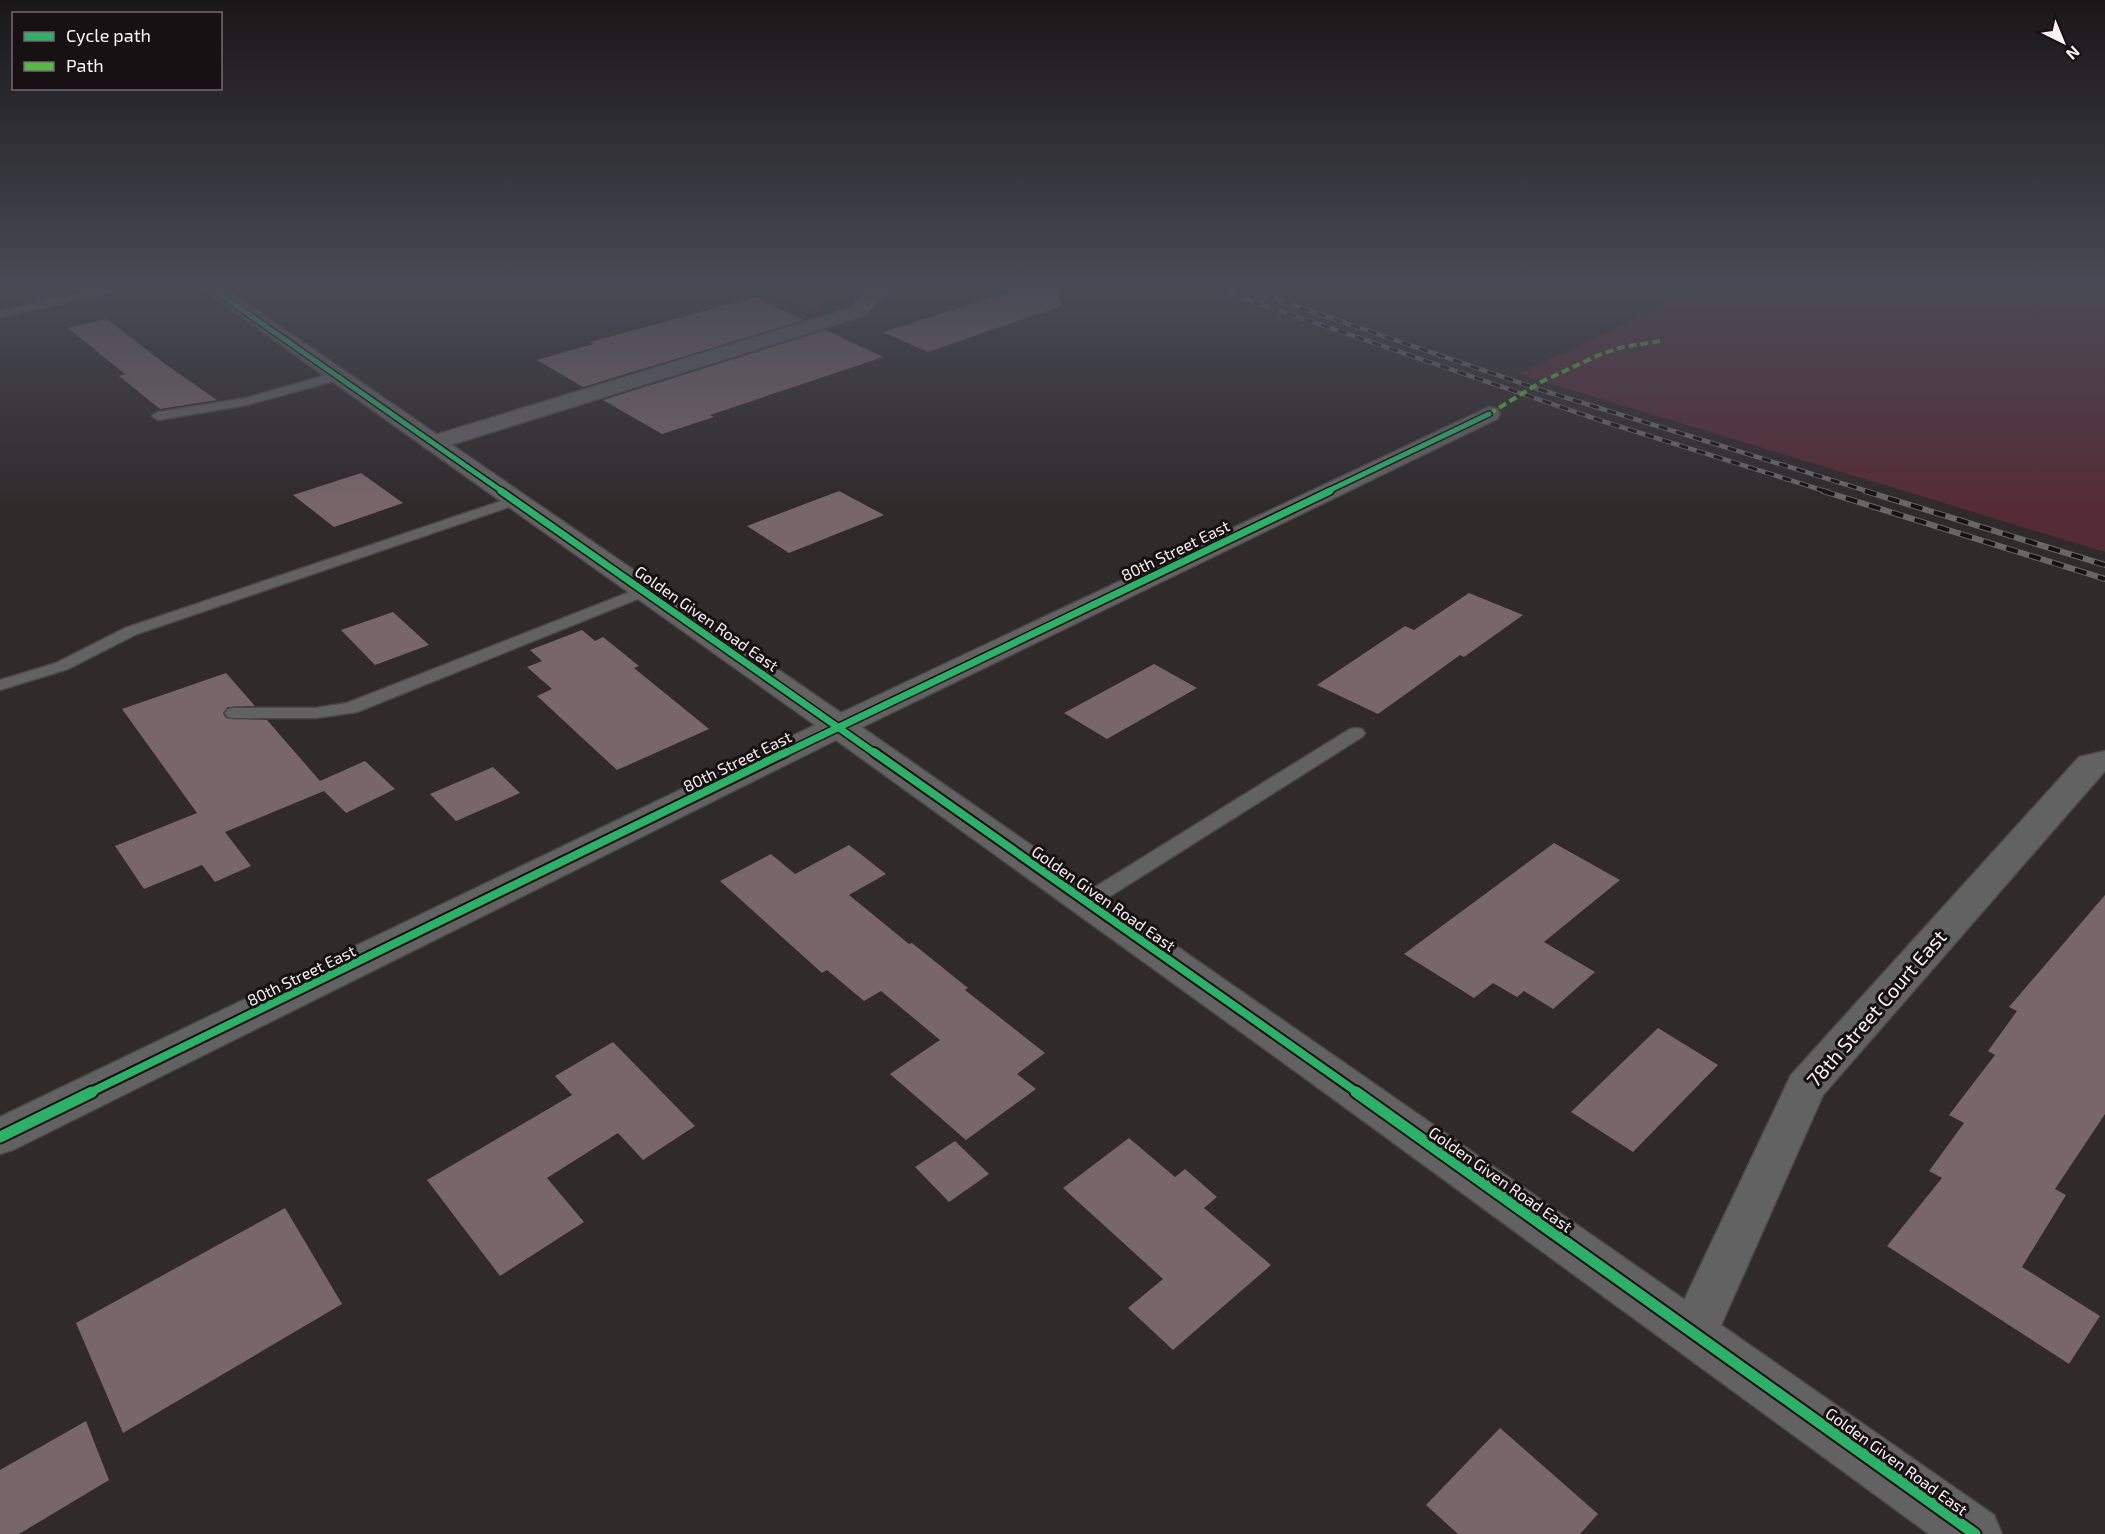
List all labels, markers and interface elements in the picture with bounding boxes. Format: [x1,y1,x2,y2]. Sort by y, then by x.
legend [12,12,222,90]
north arrow [2033,12,2093,72]
text: Cycle path [66,24,151,46]
text: N [2063,42,2084,64]
text: Path [66,54,104,76]
street label: 80th Street East [1118,516,1232,584]
street label: Golden Given Road East [632,561,782,675]
street label: 80th Street East [680,727,794,795]
street label: Golden Given Road East [1029,841,1179,955]
street label: 78th Street Court East [1801,924,1951,1091]
street label: 80th Street East [244,941,358,1009]
street label: Golden Given Road East [1426,1122,1576,1236]
street label: Golden Given Road East [1822,1403,1972,1519]

